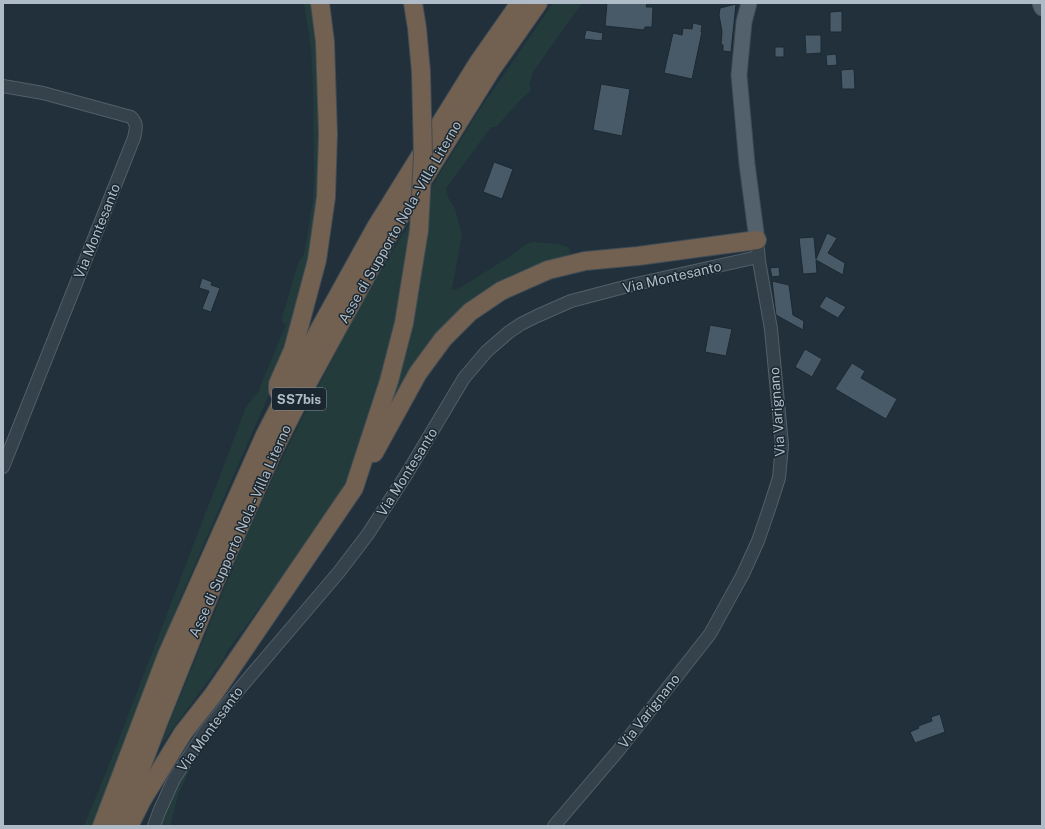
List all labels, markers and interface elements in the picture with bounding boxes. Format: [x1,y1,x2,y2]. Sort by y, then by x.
street label: Asse di Supporto Nola - Villa Literno [335,118,465,326]
street label: Via Montesanto [71,181,123,281]
street label: Via Montesanto [621,258,723,296]
street label: Via Varignano [766,367,788,457]
road number: SS7bis [272,388,326,410]
street label: Asse di Supporto Nola - Villa Literno [186,422,294,640]
street label: Via Montesanto [373,425,441,519]
street label: Via Varignano [615,671,683,751]
street label: Via Montesanto [174,683,246,775]

